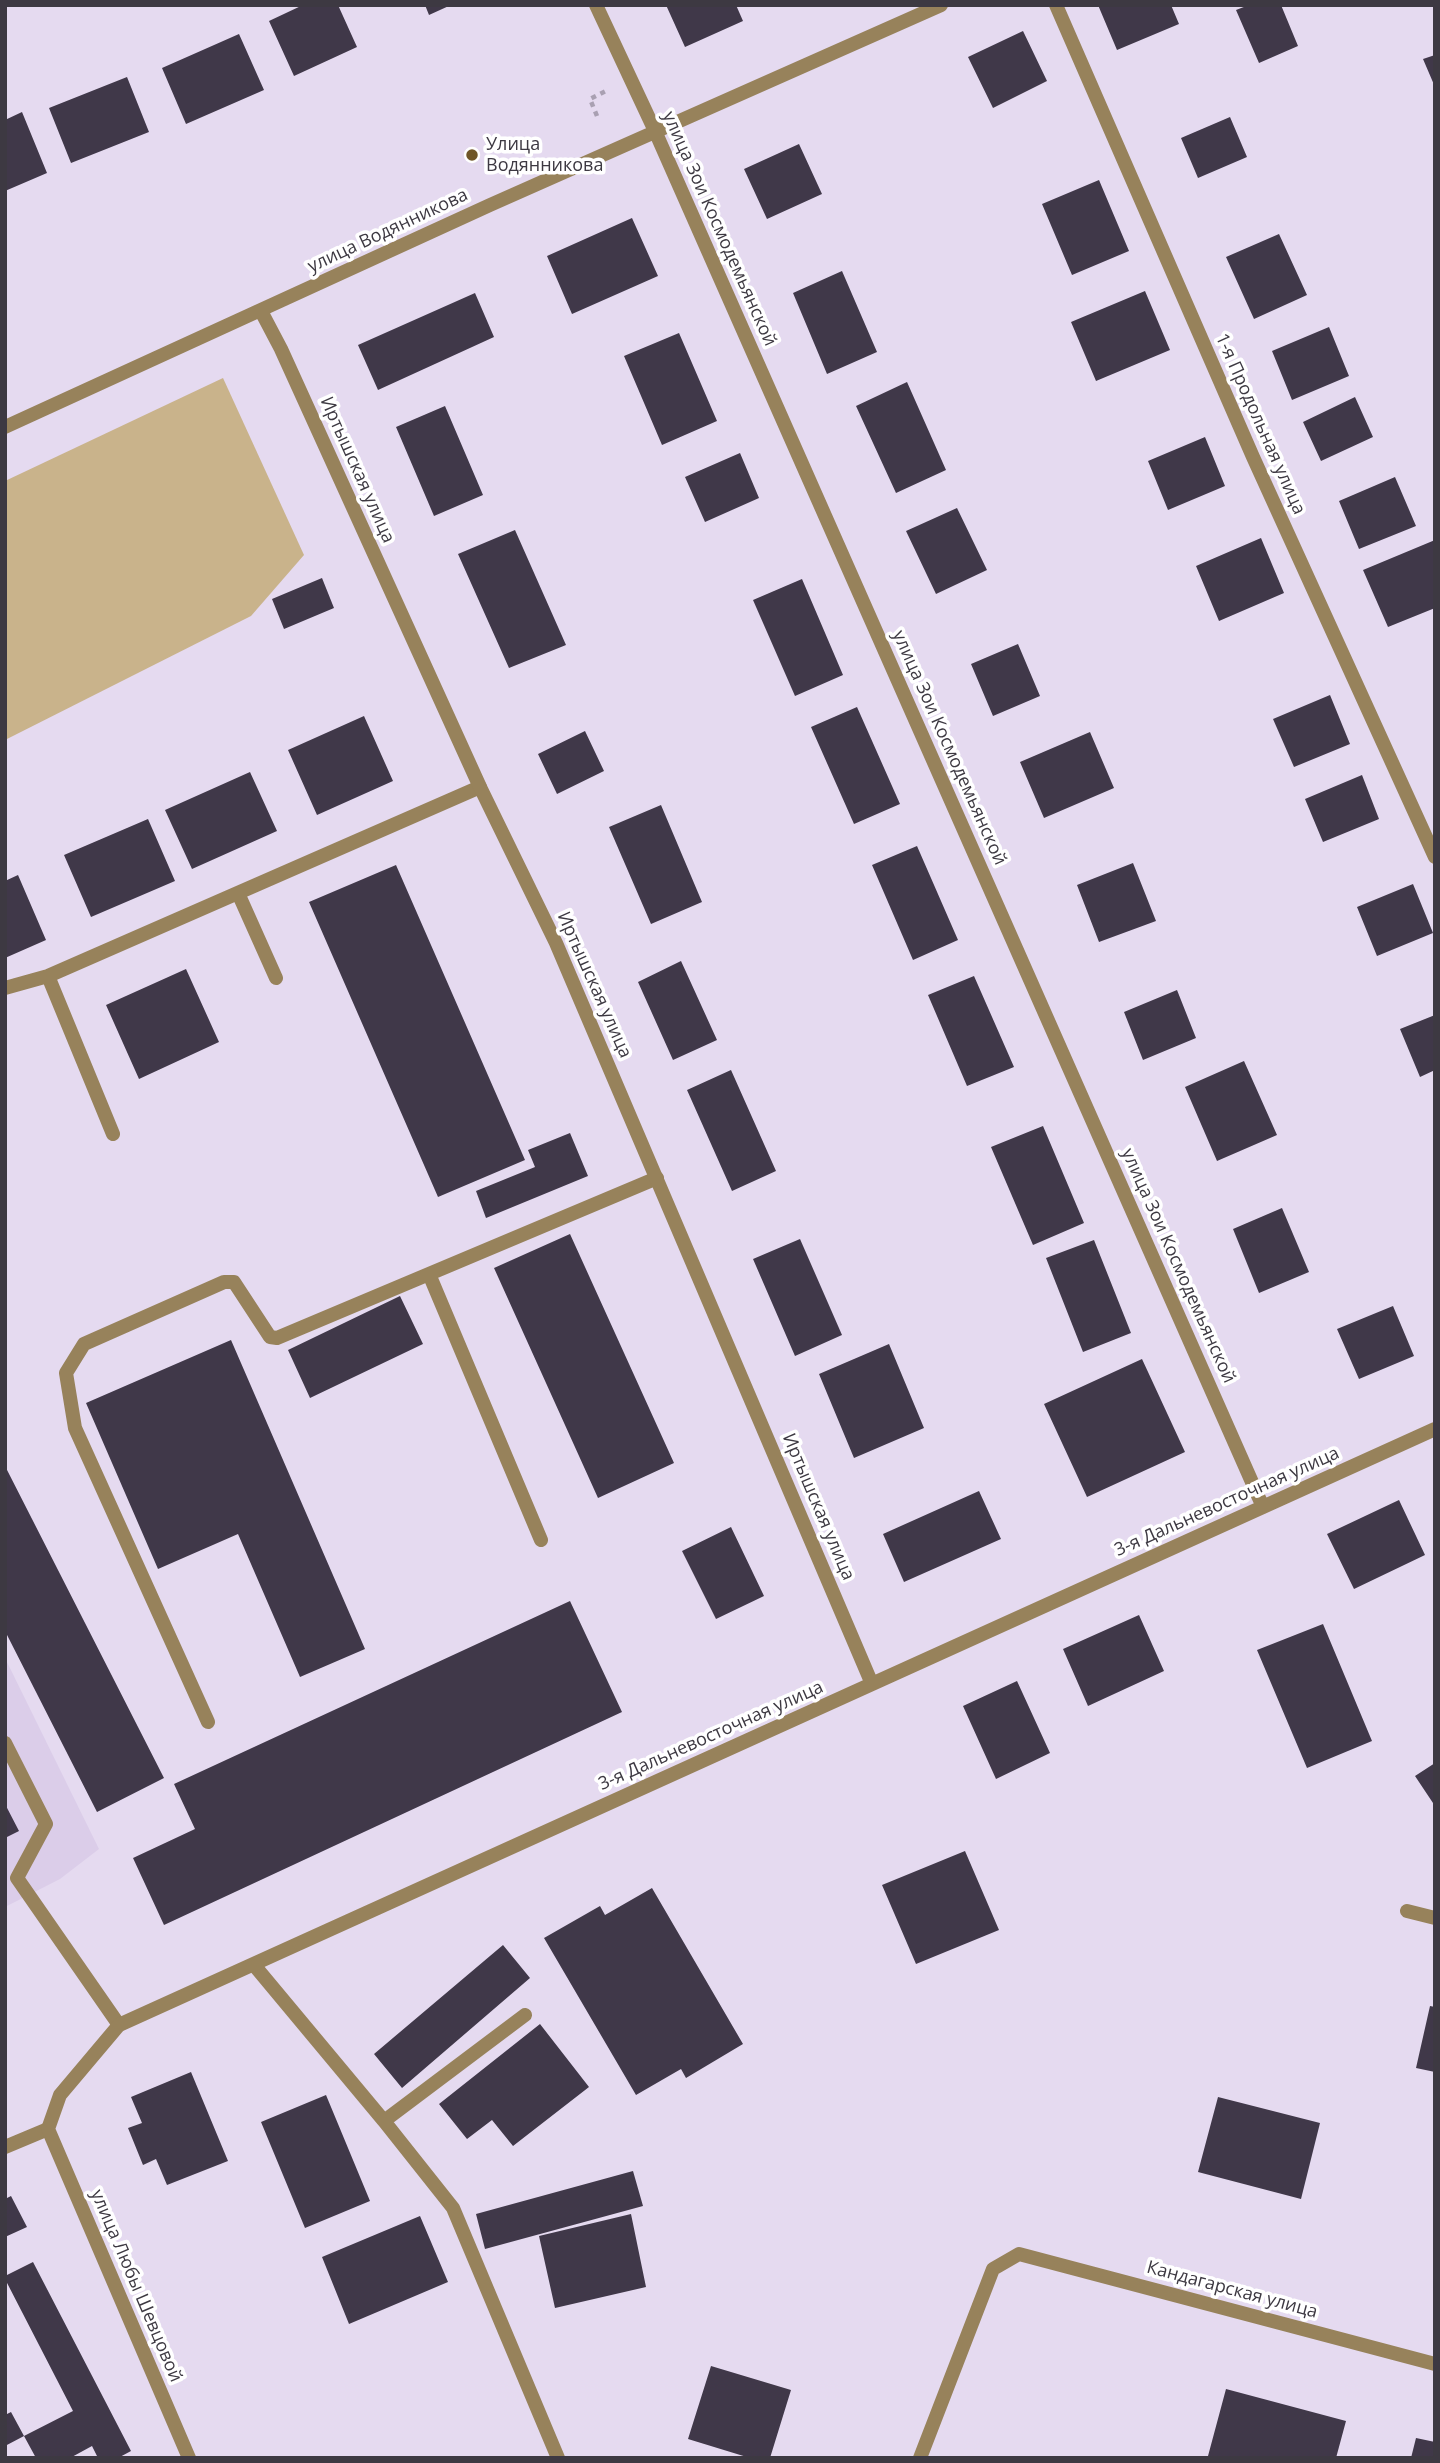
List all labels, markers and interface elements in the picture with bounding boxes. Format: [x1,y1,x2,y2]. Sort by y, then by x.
street label: улица Зои Космодемьянской [657,108,781,350]
place label: Улица Водянникова [486,134,603,176]
marker: Улица Водянникова [464,147,480,163]
street label: улица Водянникова [305,184,471,278]
street label: 1-я Продольная улица [1210,330,1310,518]
street label: Иртышская улица [315,394,399,546]
street label: улица Зои Космодемьянской [887,627,1011,869]
street label: Иртышская улица [552,909,636,1061]
street label: улица Зои Космодемьянской [1116,1145,1240,1387]
street label: Иртышская улица [777,1430,859,1584]
street label: 3-я Дальневосточная улица [1111,1443,1343,1561]
street label: 3-я Дальневосточная улица [595,1677,827,1795]
street label: улица Любы Шевцовой [86,2186,186,2386]
street label: Кандагарская улица [1144,2257,1320,2323]

